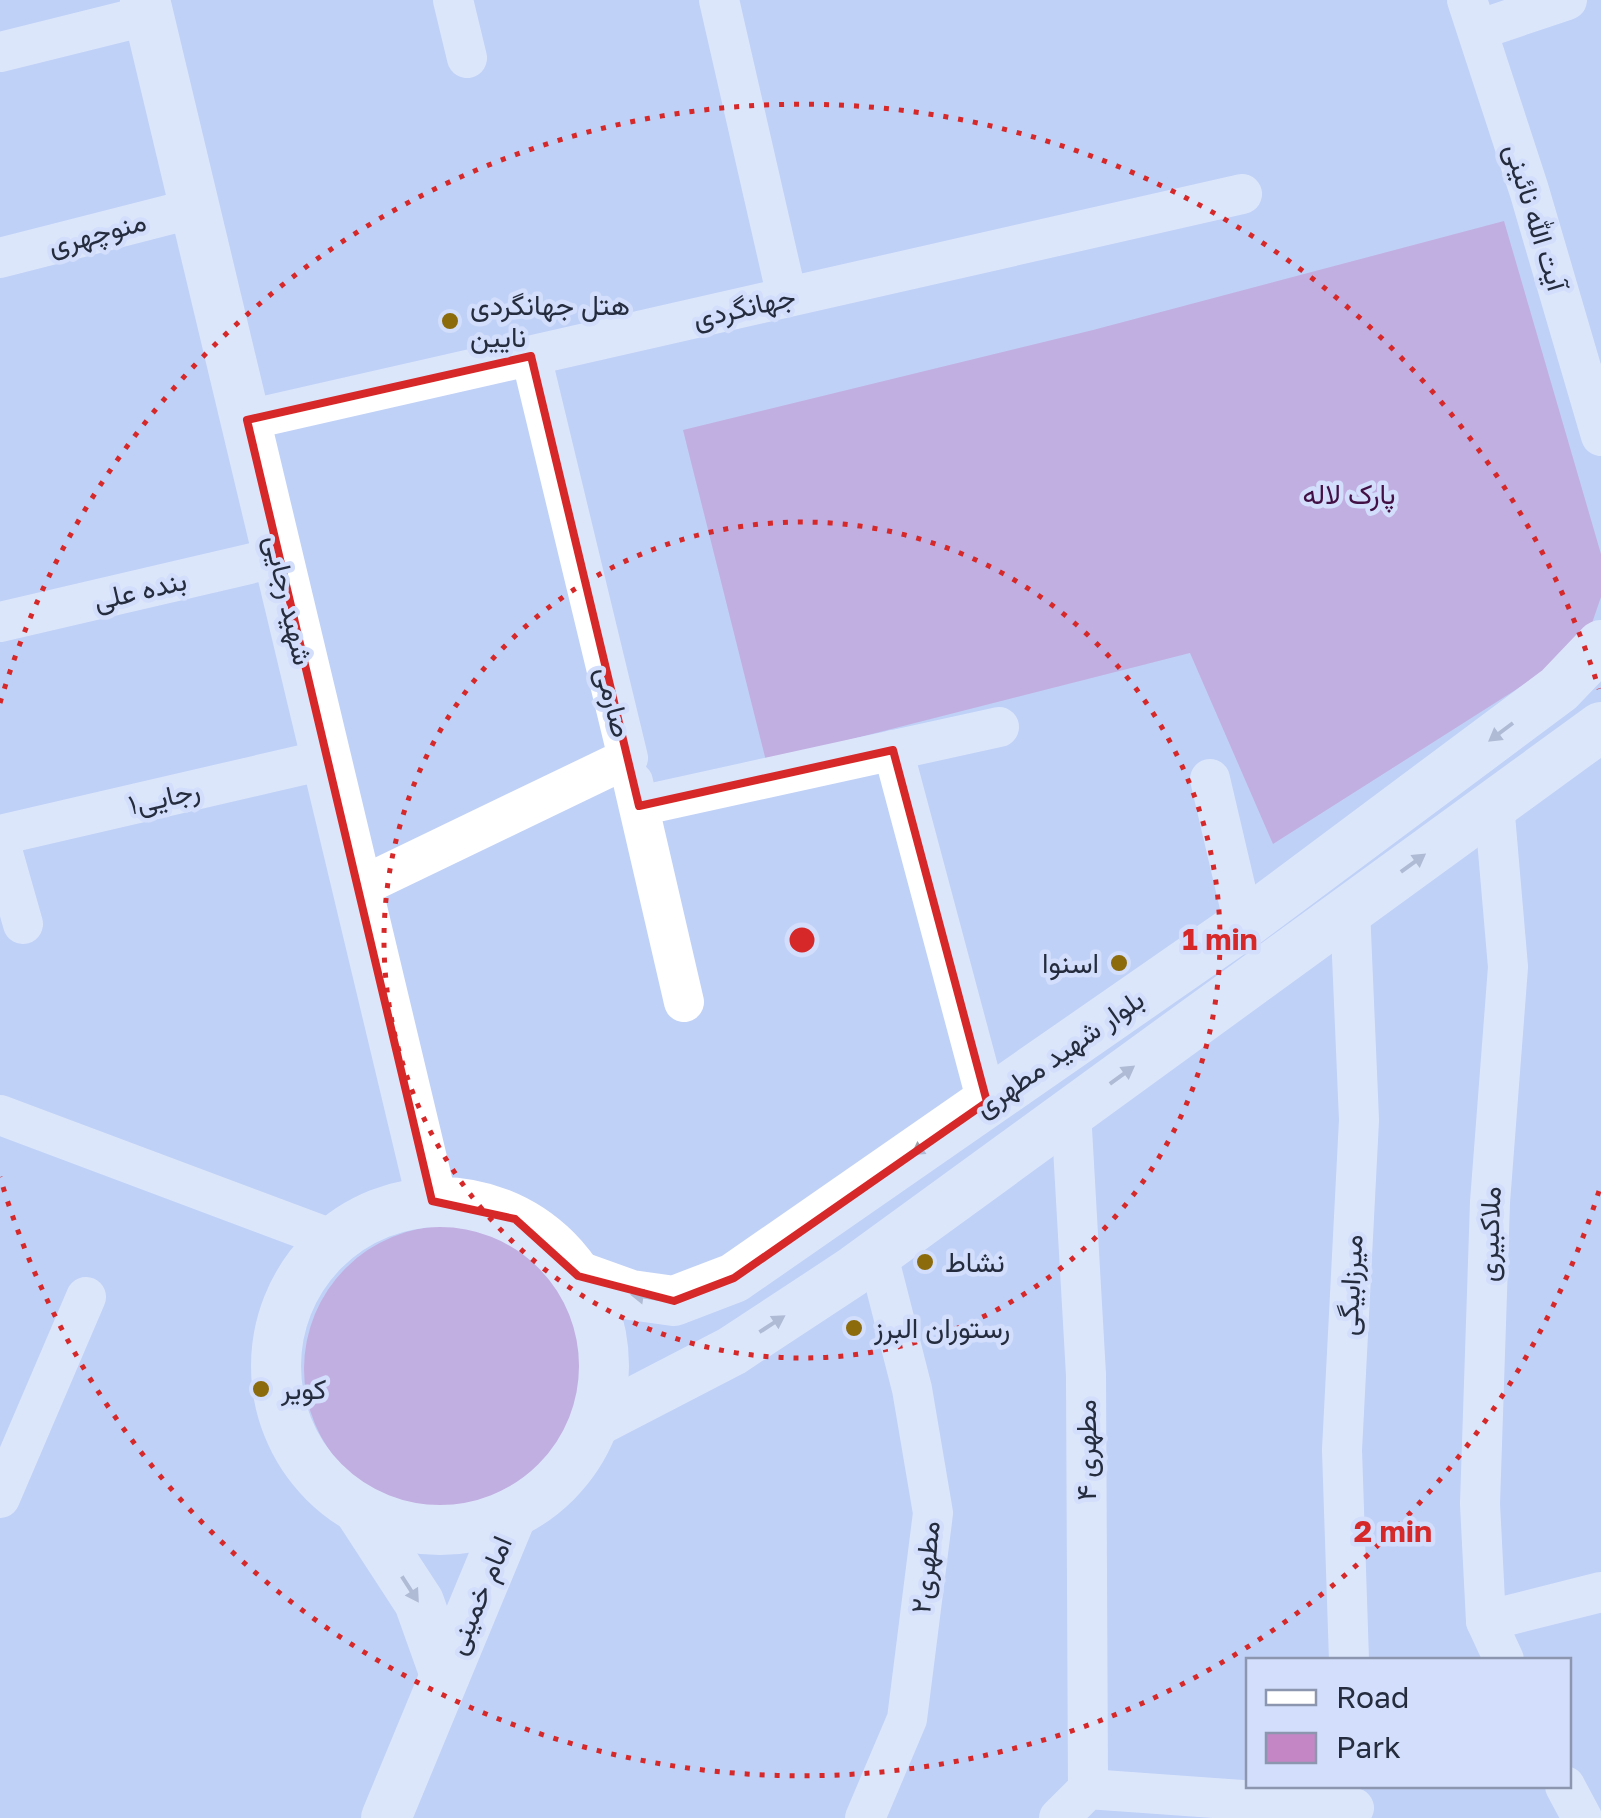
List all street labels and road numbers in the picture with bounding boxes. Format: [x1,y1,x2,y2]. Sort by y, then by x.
street label: آیت الله نائینی [1497,139,1575,297]
street label: منوچهری [44,204,150,264]
street label: جهانگردی [689,279,799,336]
street label: شهید رجایی [257,532,320,668]
street label: بنده علی [90,563,190,617]
street label: صارمی [588,663,639,741]
street label: رجایی۱ [125,772,203,823]
street label: بلوار شهید مطهری [968,982,1151,1125]
street label: ملاکبیری [1470,1186,1509,1282]
street label: میرزابیگی [1330,1233,1371,1337]
street label: مطهری ۴ [1069,1399,1104,1501]
street label: مطهری۲ [903,1519,948,1615]
street label: امام خمینی [439,1531,521,1660]

